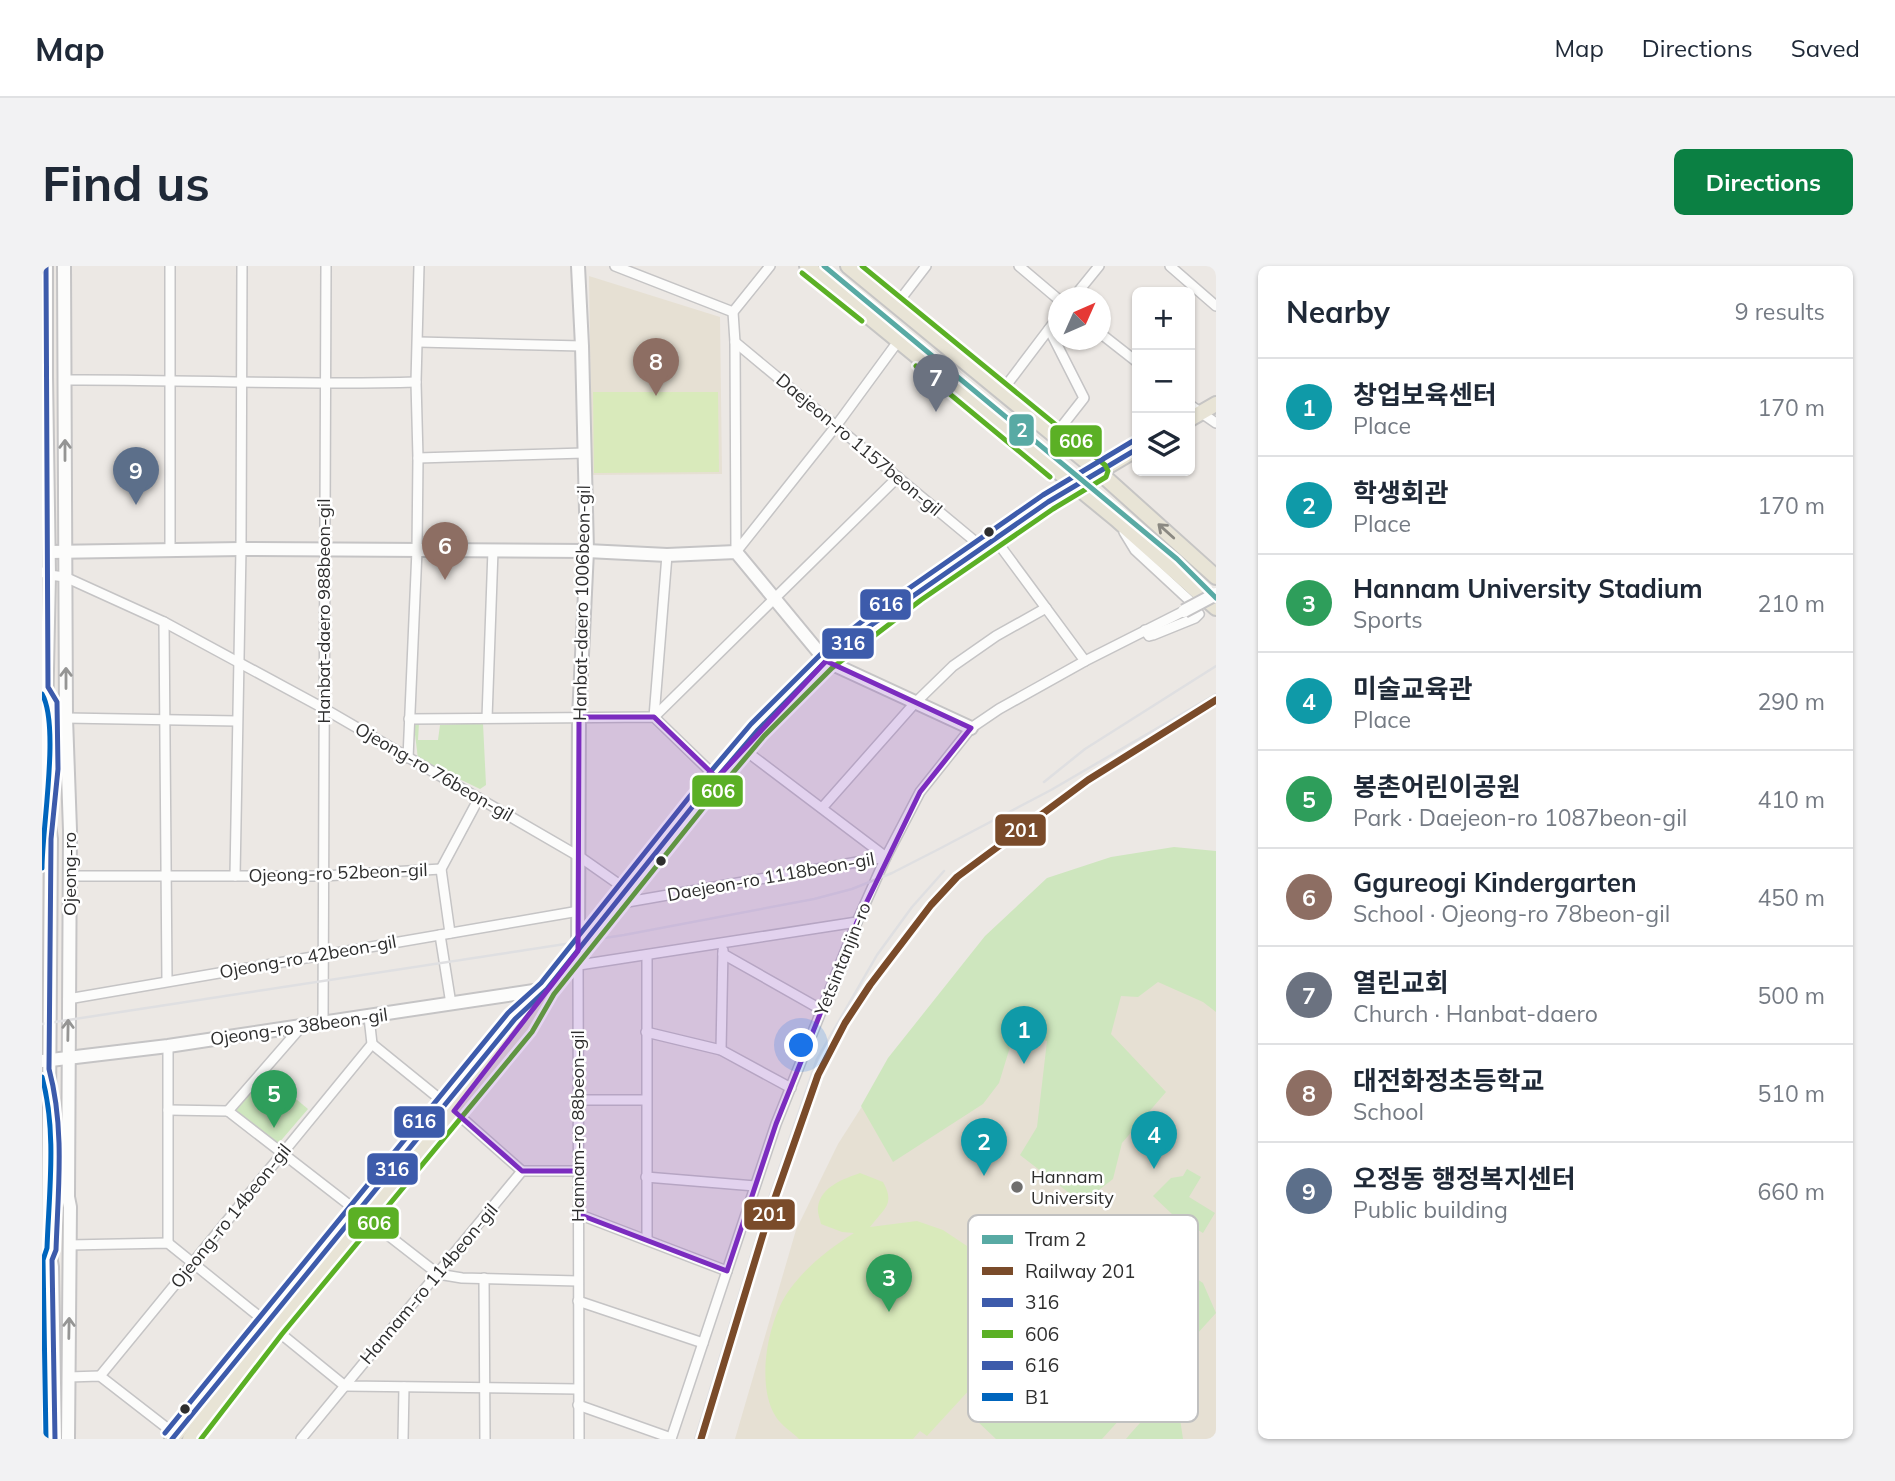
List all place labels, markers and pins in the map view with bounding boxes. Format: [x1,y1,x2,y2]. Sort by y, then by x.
pin: 8 [633,338,679,396]
pin: 7 [913,354,959,412]
pin: 9 [113,447,159,505]
pin: 6 [422,522,468,580]
unlabelled marker [982,525,996,539]
unlabelled marker [654,854,668,868]
pin: 1 [1001,1006,1047,1064]
pin: 5 [251,1070,297,1128]
pin: 4 [1131,1111,1177,1169]
pin: 2 [961,1118,1007,1176]
place label: Hannam University [1031,1165,1114,1209]
marker: Hannam University [1009,1179,1025,1195]
pin: 3 [866,1254,912,1312]
unlabelled marker [178,1402,192,1416]

